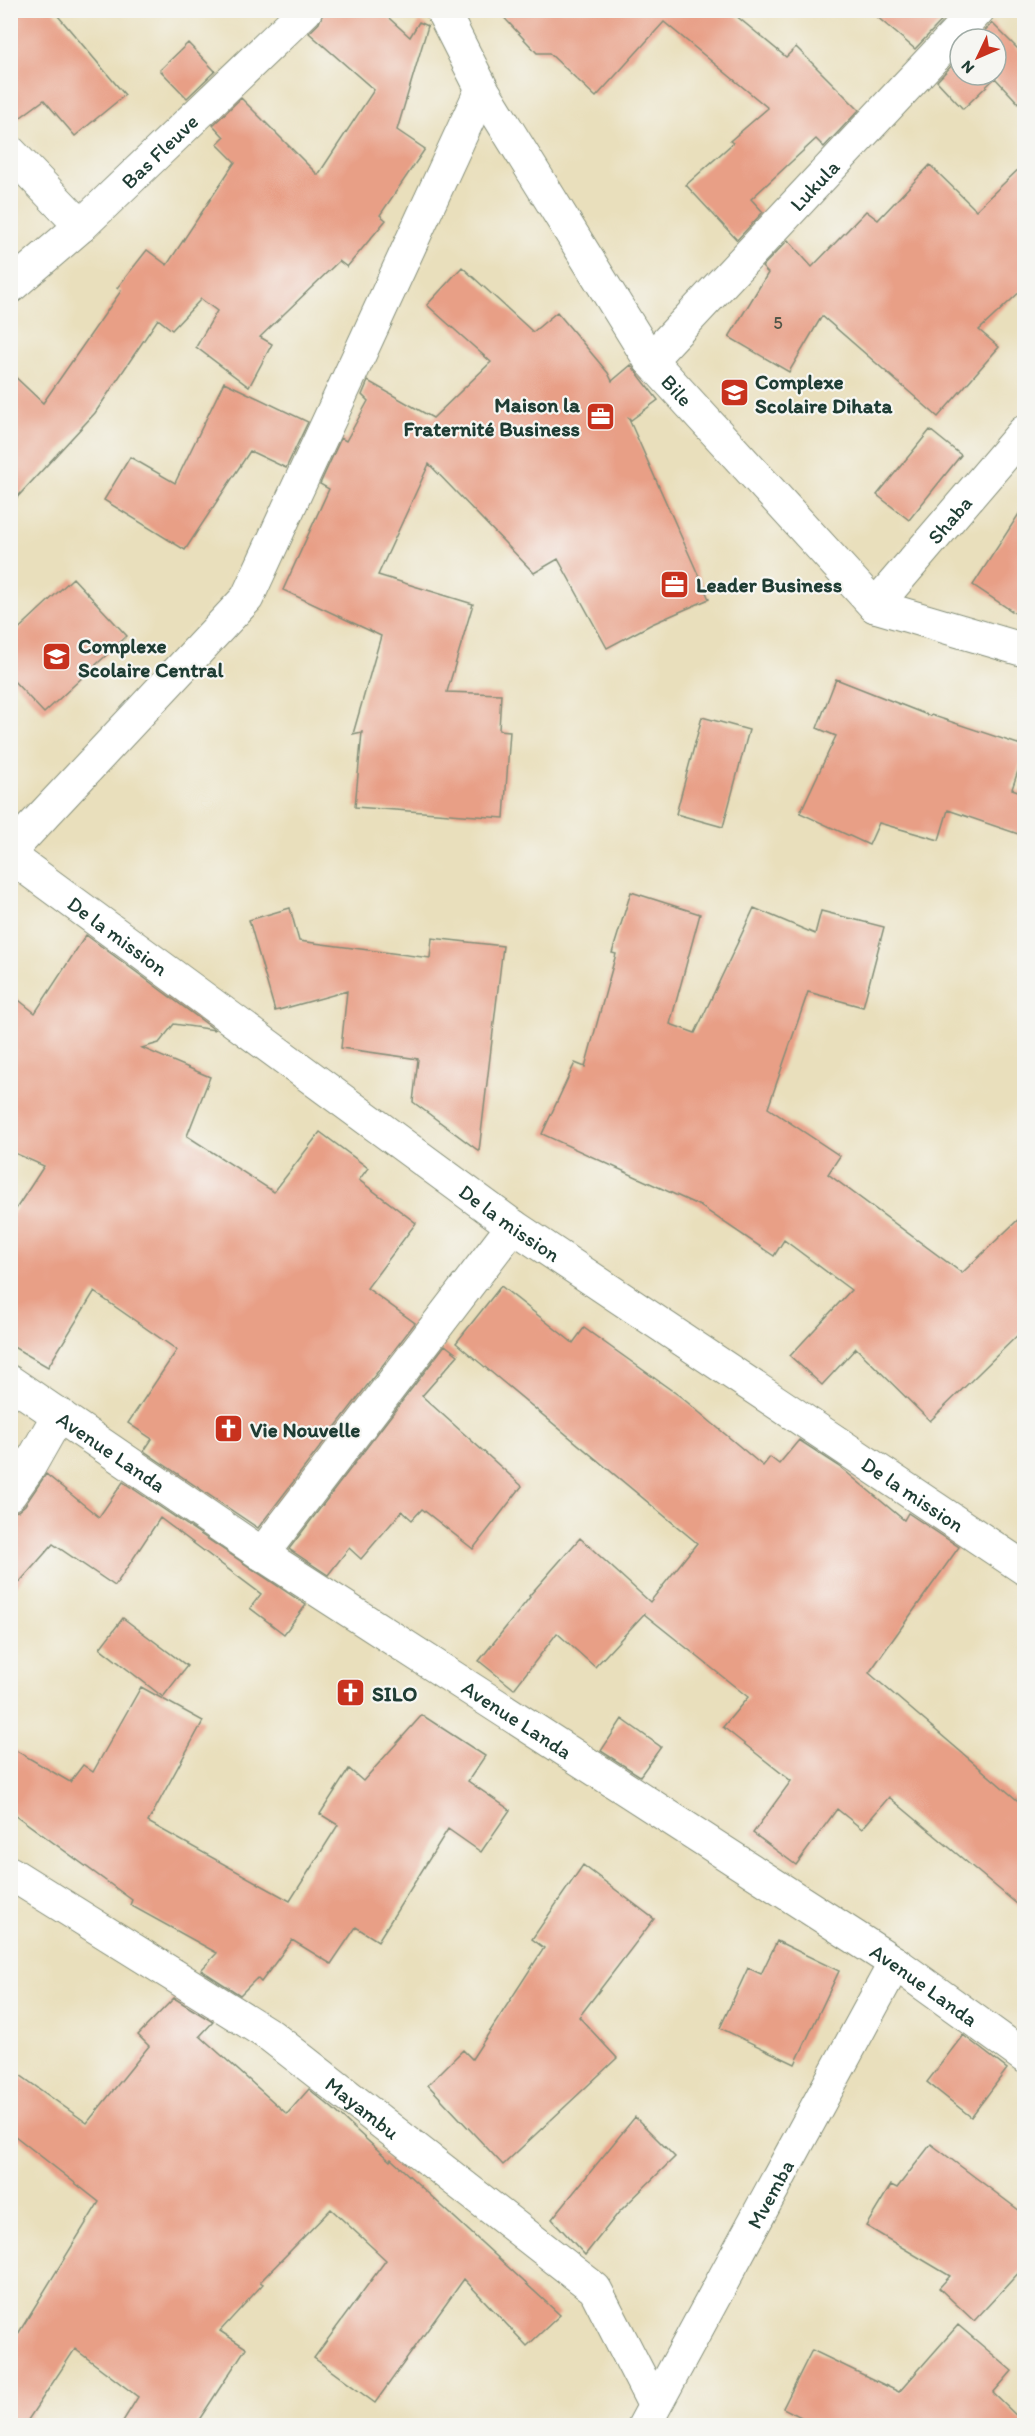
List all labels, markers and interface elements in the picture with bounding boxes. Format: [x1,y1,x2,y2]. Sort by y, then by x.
north arrow [948,27,1008,87]
text: N [957,57,978,78]
street label: Bas Fleuve [116,108,203,194]
street label: Lukula [784,154,844,216]
house number: 5 [773,312,783,334]
street label: Bile [656,369,698,411]
place label: Complexe Scolaire Dihata [755,369,893,418]
school or university icon: Complexe Scolaire Dihata [718,377,750,409]
place label: Maison la Fraternité Business [403,392,581,441]
office icon: Maison la Fraternité Business [585,400,617,432]
street label: Shaba [922,490,977,549]
office icon: Leader Business [659,568,691,600]
place label: Leader Business [696,572,842,597]
place label: Complexe Scolaire Central [78,633,225,682]
school or university icon: Complexe Scolaire Central [41,641,73,673]
street label: De la mission [63,890,173,980]
street label: De la mission [454,1178,565,1267]
street label: Avenue Landa [53,1406,171,1497]
church icon: Vie Nouvelle [213,1413,245,1445]
place label: Vie Nouvelle [250,1417,360,1442]
street label: De la mission [857,1451,969,1537]
street label: Avenue Landa [458,1674,577,1764]
church icon: SILO [335,1677,367,1709]
place label: SILO [372,1681,417,1706]
street label: Avenue Landa [866,1938,983,2031]
street label: Mayambu [321,2071,405,2144]
street label: Mvemba [741,2155,799,2233]

